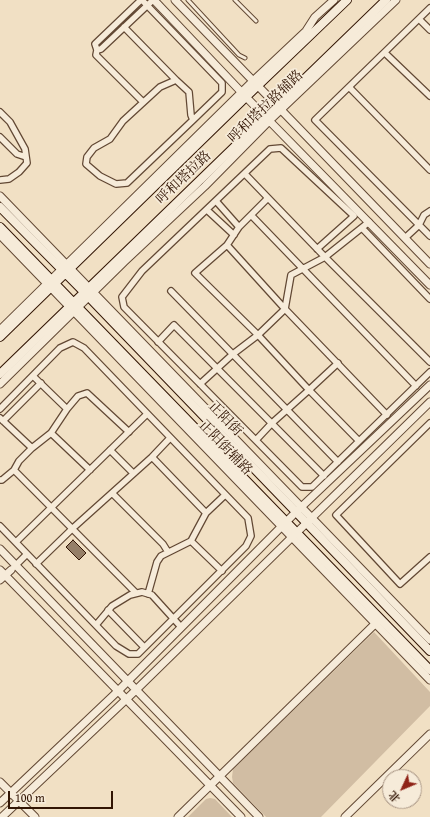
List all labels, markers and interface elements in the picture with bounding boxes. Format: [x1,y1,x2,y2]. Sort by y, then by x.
street label: 呼和塔拉路辅路 [225,67,307,147]
street label: 呼和塔拉路 [153,148,215,208]
street label: 正阳街 [204,398,246,440]
street label: 正阳街辅路 [195,417,255,479]
north arrow [382,769,422,809]
scale bar [10,783,115,809]
text: 北 [385,787,404,806]
text: 100 m [15,789,45,806]

